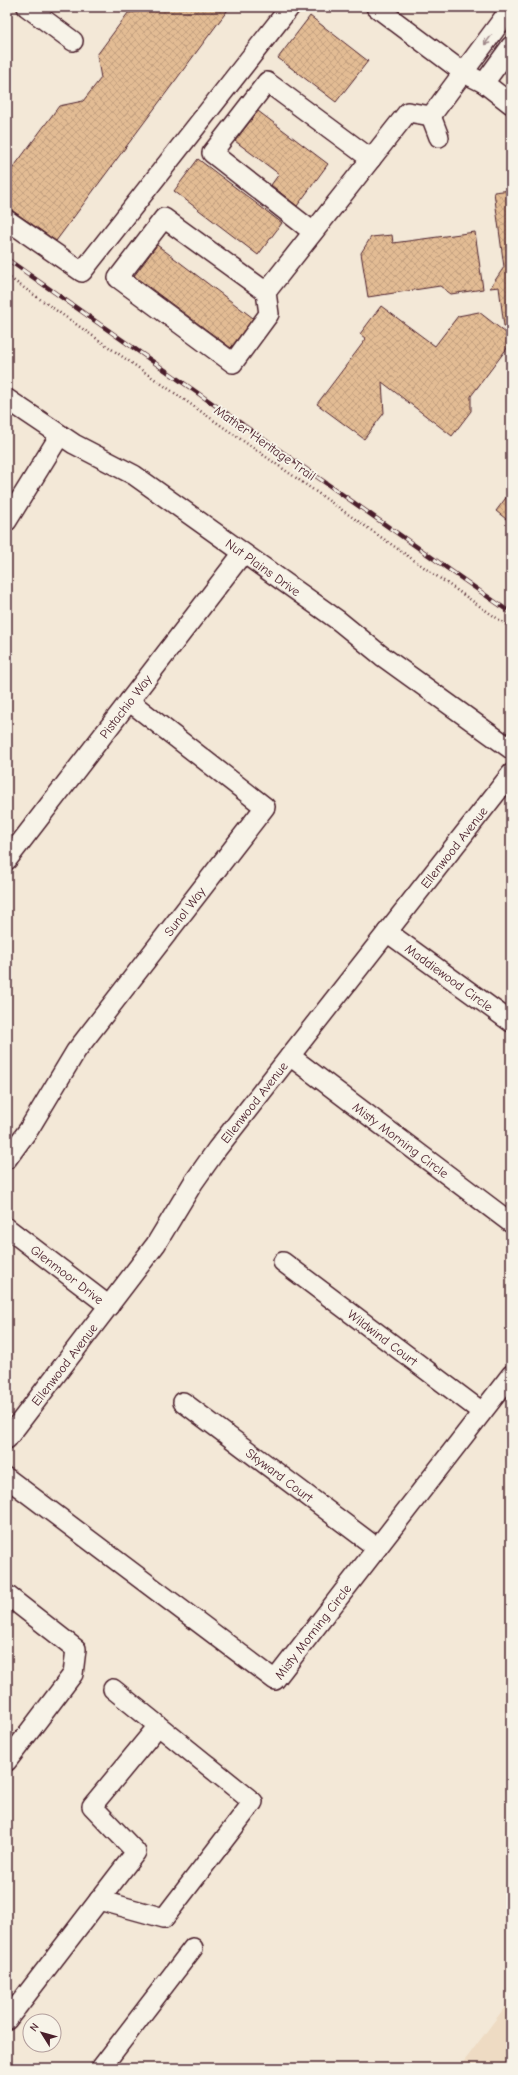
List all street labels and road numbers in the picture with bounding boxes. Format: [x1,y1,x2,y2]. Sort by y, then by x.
street label: Mather Heritage Trail [211,402,319,484]
street label: Nut Plains Drive [223,535,304,599]
street label: Pistachio Way [96,671,154,741]
street label: Ellenwood Avenue [417,803,491,891]
street label: Sunol Way [161,884,208,939]
street label: Maddiewood Circle [402,940,497,1014]
street label: Ellenwood Avenue [217,1058,291,1146]
street label: Misty Morning Circle [350,1099,452,1181]
street label: Glenmoor Drive [28,1241,107,1307]
street label: Wildwind Court [345,1306,422,1369]
street label: Ellenwood Avenue [28,1320,101,1408]
street label: Skyward Court [243,1445,317,1506]
street label: Misty Morning Circle [271,1581,354,1682]

